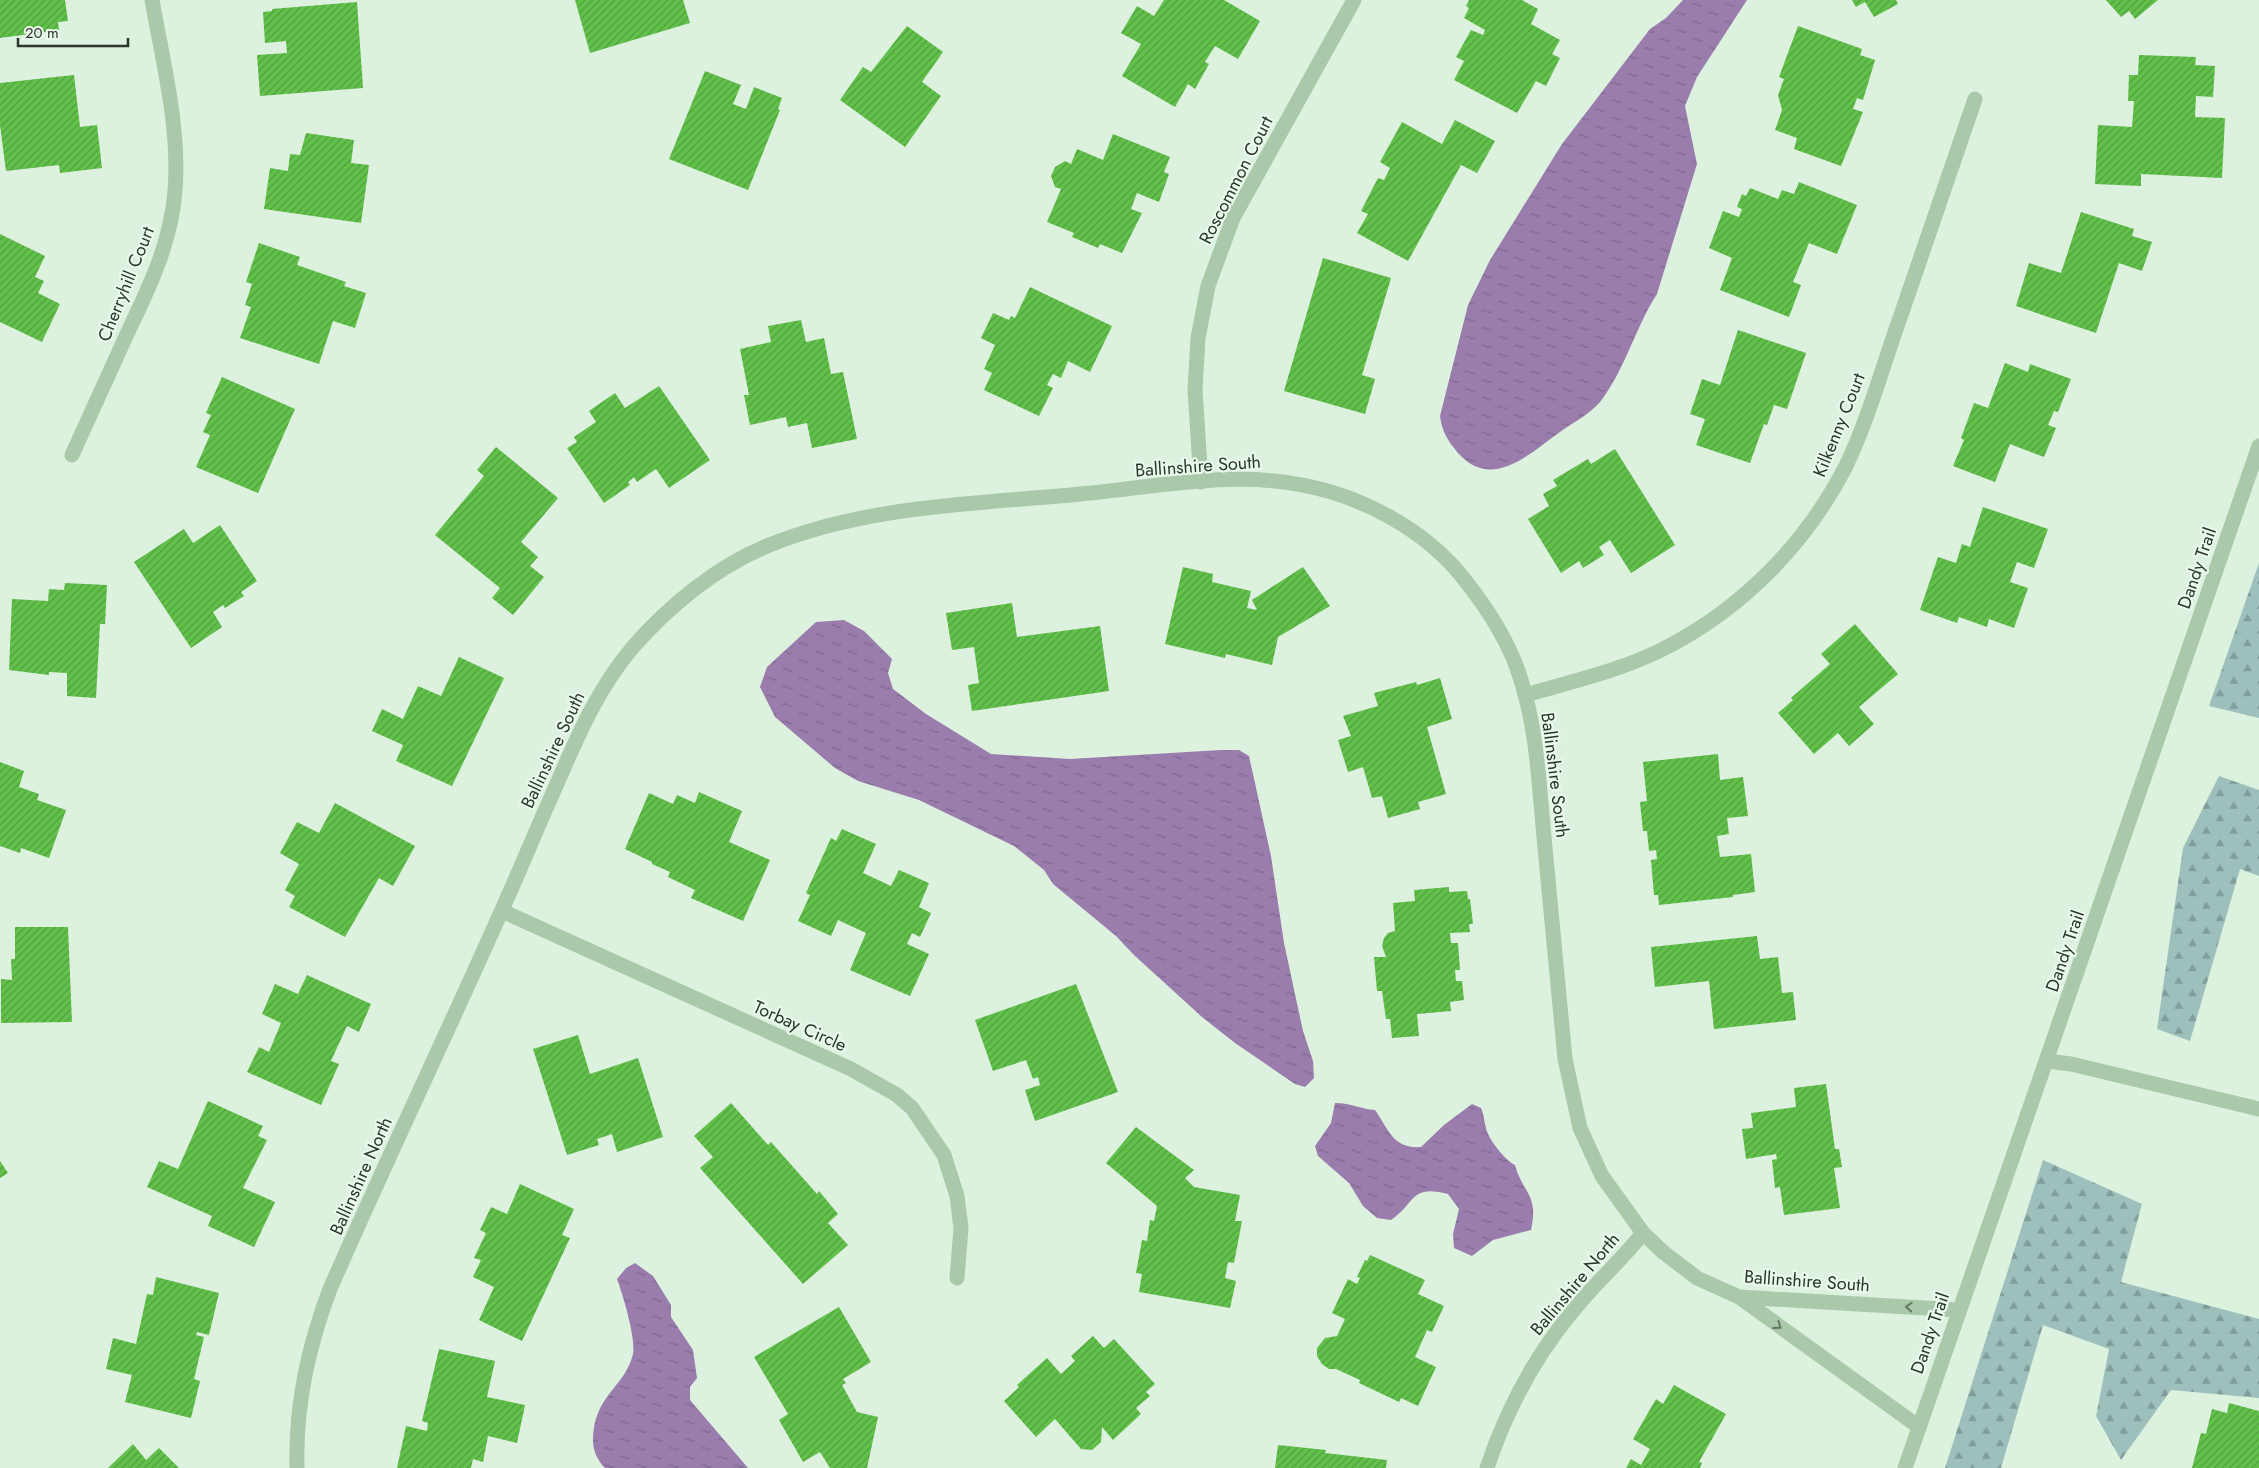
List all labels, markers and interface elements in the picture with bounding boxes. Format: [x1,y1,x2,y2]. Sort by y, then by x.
scale bar [18,15,128,47]
text: 20 m [25,22,59,44]
street label: Roscommon Court [1193,111,1280,248]
street label: Cherryhill Court [91,222,161,345]
street label: Kilkenny Court [1806,368,1872,481]
street label: Ballinshire South [1134,449,1262,483]
street label: Dandy Trail [2171,524,2223,612]
street label: Ballinshire South [515,687,591,813]
street label: Ballinshire South [1534,711,1576,839]
street label: Dandy Trail [2039,907,2091,995]
street label: Torbay Circle [749,994,851,1058]
street label: Ballinshire North [323,1113,399,1239]
street label: Ballinshire North [1524,1227,1626,1341]
street label: Ballinshire South [1743,1264,1871,1298]
street label: Dandy Trail [1904,1289,1956,1377]
one-way arrow [1905,1301,1913,1312]
one-way arrow [1773,1320,1782,1329]

